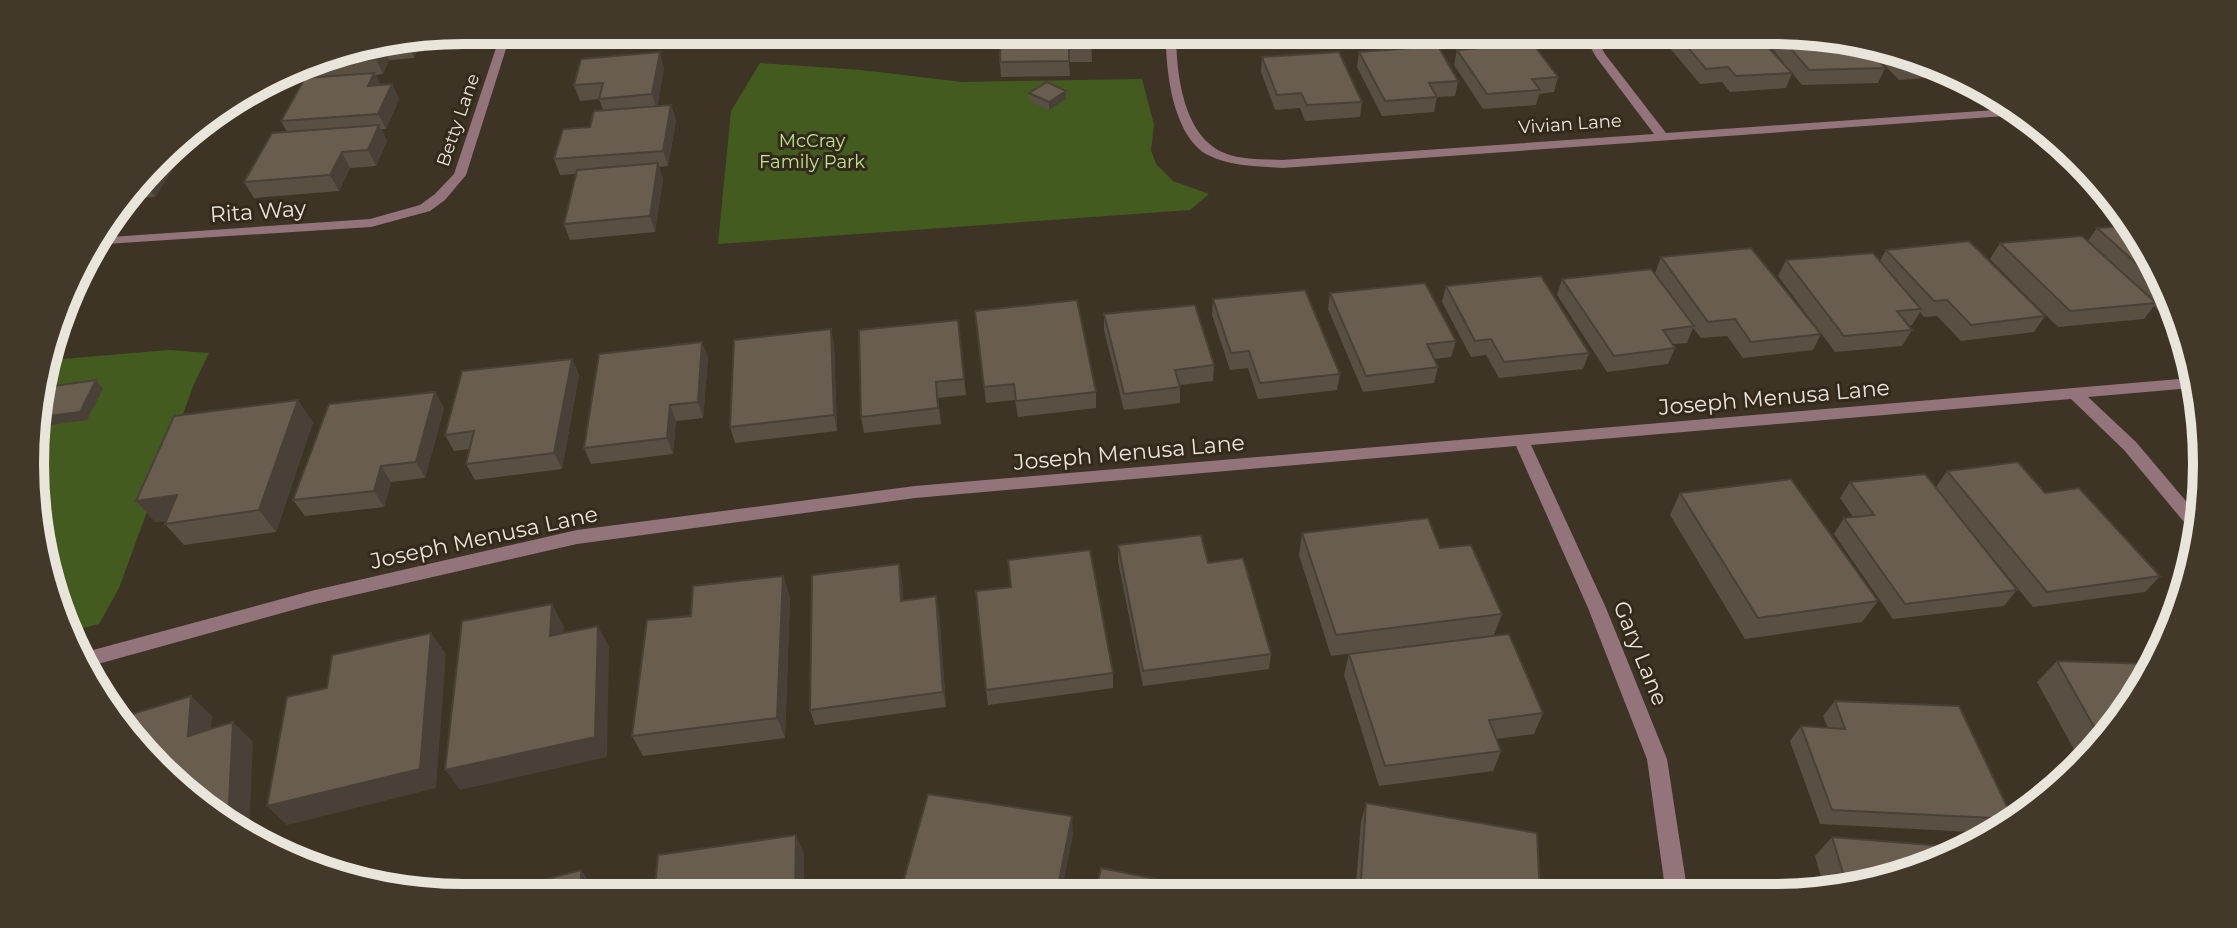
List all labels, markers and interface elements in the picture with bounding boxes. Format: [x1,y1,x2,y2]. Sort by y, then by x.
street label: Betty Lane [432,70,484,169]
street label: Vivian Lane [1518,109,1622,139]
park label: McCray Family Park [759,130,865,173]
street label: Rita Way [209,195,307,228]
street label: Joseph Menusa Lane [1656,374,1891,421]
street label: Joseph Menusa Lane [1011,429,1246,476]
street label: Joseph Menusa Lane [367,500,600,575]
street label: Gary Lane [1607,597,1674,709]

